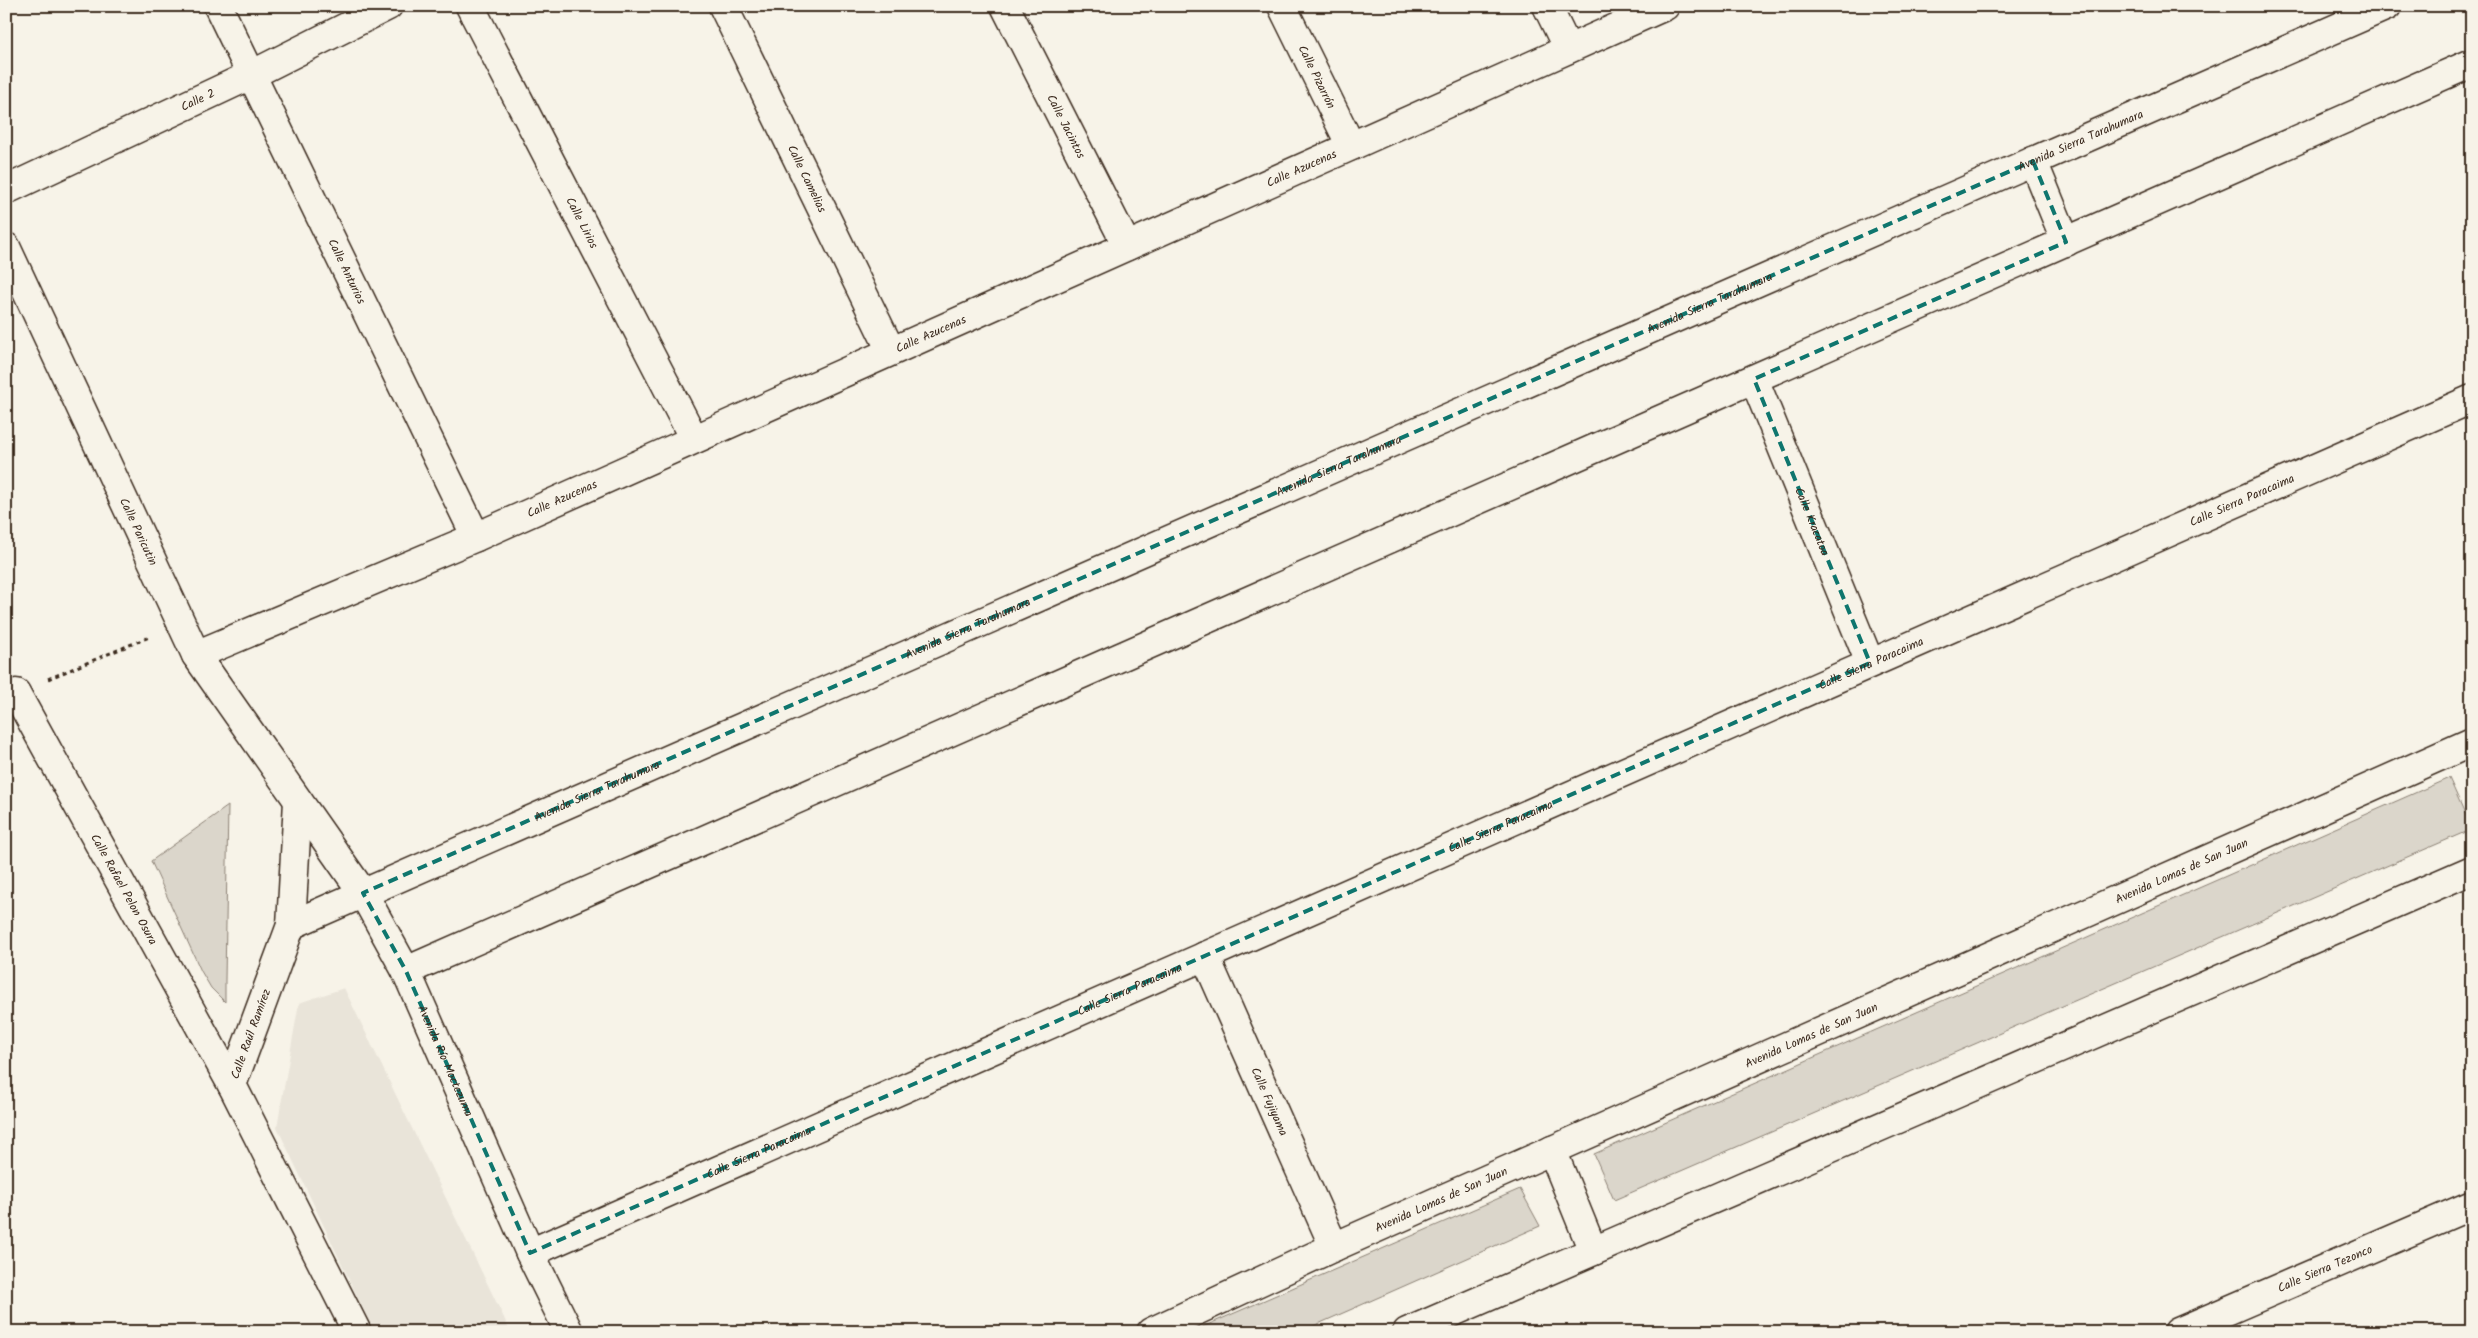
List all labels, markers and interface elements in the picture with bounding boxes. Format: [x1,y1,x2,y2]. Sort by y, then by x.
street label: Calle Pizarrón [1293,42,1341,112]
street label: Calle 2 [178,84,218,116]
street label: Calle Jacintos [1042,91,1091,162]
street label: Avenida Sierra Tarahumara [2015,104,2147,176]
street label: Calle Camelias [782,141,832,216]
street label: Calle Azucenas [1263,144,1340,192]
street label: Calle Lirios [561,194,603,252]
street label: Calle Anturios [323,235,371,307]
street label: Avenida Sierra Tarahumara [1644,267,1776,339]
street label: Calle Azucenas [893,310,969,358]
street label: Avenida Sierra Tarahumara [1273,430,1405,501]
street label: Calle Sierra Paracaima [2186,469,2298,532]
street label: Calle Azucenas [524,475,600,523]
street label: Calle Kracatoa [1790,484,1835,559]
street label: Calle Paricutin [115,495,163,569]
street label: Avenida Sierra Tarahumara [902,592,1034,664]
street label: Calle Sierra Paracaima [1816,632,1927,695]
street label: Avenida Sierra Tarahumara [531,755,663,827]
street label: Calle Sierra Paracaima [1445,795,1556,858]
street label: Calle Rafael Pelon Osura [86,830,163,949]
street label: Avenida Lomas de San Juan [2112,833,2251,909]
street label: Calle Sierra Paracaima [1074,958,1185,1021]
street label: Calle Raúl Ramírez [226,986,276,1082]
street label: Avenida Lomas de San Juan [1742,997,1881,1073]
street label: Avenida Río Moctezuma [413,1002,479,1120]
street label: Calle Fujiyama [1246,1064,1293,1139]
street label: Calle Sierra Paracaima [703,1121,815,1184]
street label: Avenida Lomas de San Juan [1372,1162,1511,1237]
street label: Calle Sierra Tezonco [2274,1240,2375,1297]

